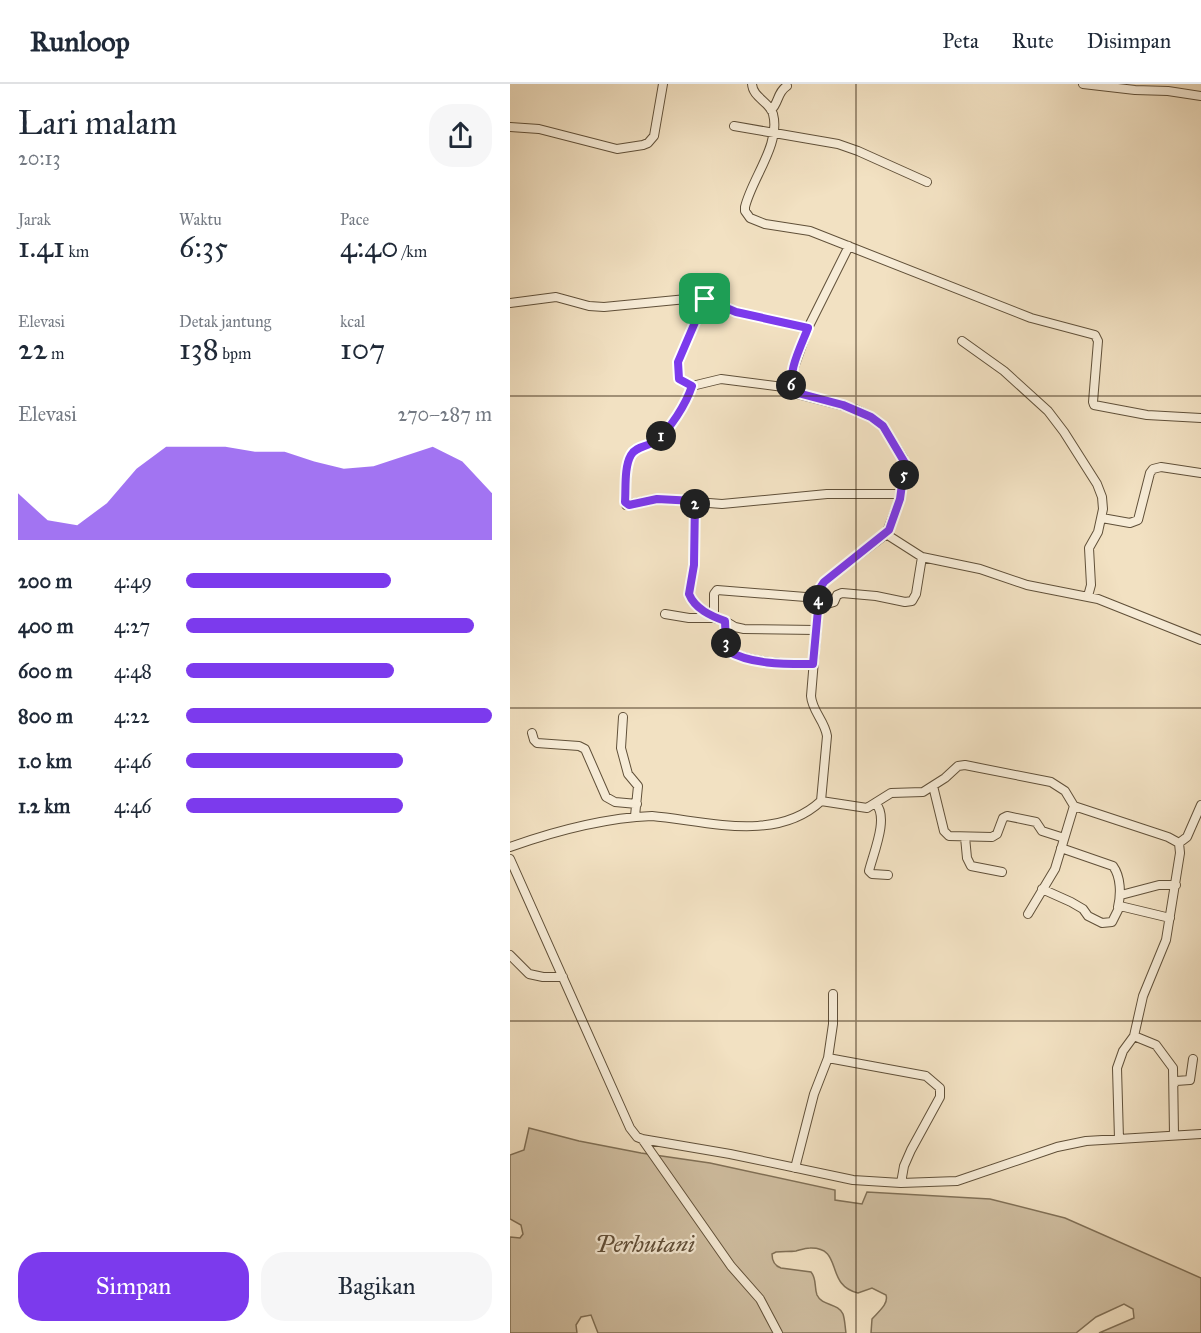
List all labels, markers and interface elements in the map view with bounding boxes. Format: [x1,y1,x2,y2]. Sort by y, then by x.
text: Runloop [30,24,130,59]
text: Peta [942,28,979,54]
text: Rute [1012,28,1054,54]
text: Disimpan [1087,28,1171,54]
text: Lari malam [18,103,177,143]
button: share [429,104,492,167]
text: 20:13 [18,146,60,170]
text: Jarak [18,210,51,229]
text: Waktu [179,210,222,229]
text: Pace [340,210,369,229]
text: 1.41 [18,229,65,265]
text: 6:35 [179,229,228,265]
text: 4:40 [340,229,398,265]
text: km [65,242,89,261]
text: /km [398,242,427,261]
pin [679,273,730,324]
icon: arrive [688,282,721,315]
text: Elevasi [18,312,65,331]
text: Detak jantung [179,312,271,331]
text: kcal [340,312,365,331]
text: 22 [18,331,48,367]
text: 138 [179,331,219,367]
text: 107 [340,331,385,367]
text: m [48,344,64,363]
text: bpm [219,344,251,363]
pin: 6 [776,370,806,400]
text: 6 [787,375,795,394]
text: Elevasi [18,402,77,426]
text: 270–287 m [398,402,492,426]
pin: 1 [646,421,676,451]
text: 1 [658,426,664,445]
pin: 5 [889,460,919,490]
text: 5 [900,465,908,484]
pin: 2 [680,489,710,519]
text: 2 [691,494,699,513]
text: 200 m [18,569,72,593]
text: 4:49 [114,569,152,593]
pin: 4 [803,585,833,615]
text: 4 [814,590,822,609]
text: 400 m [18,614,74,638]
text: 4:27 [114,614,150,638]
pin: 3 [711,628,741,658]
text: 3 [723,633,729,652]
text: 600 m [18,659,73,683]
text: 4:48 [114,659,152,683]
text: 800 m [18,704,73,728]
text: 4:22 [114,704,150,728]
text: 1.0 km [18,749,72,773]
text: 4:46 [114,749,152,773]
text: 1.2 km [18,794,70,818]
text: 4:46 [114,794,152,818]
park label: Perhutani [595,1229,695,1259]
button: Simpan [18,1252,249,1321]
button: Bagikan [261,1252,492,1321]

